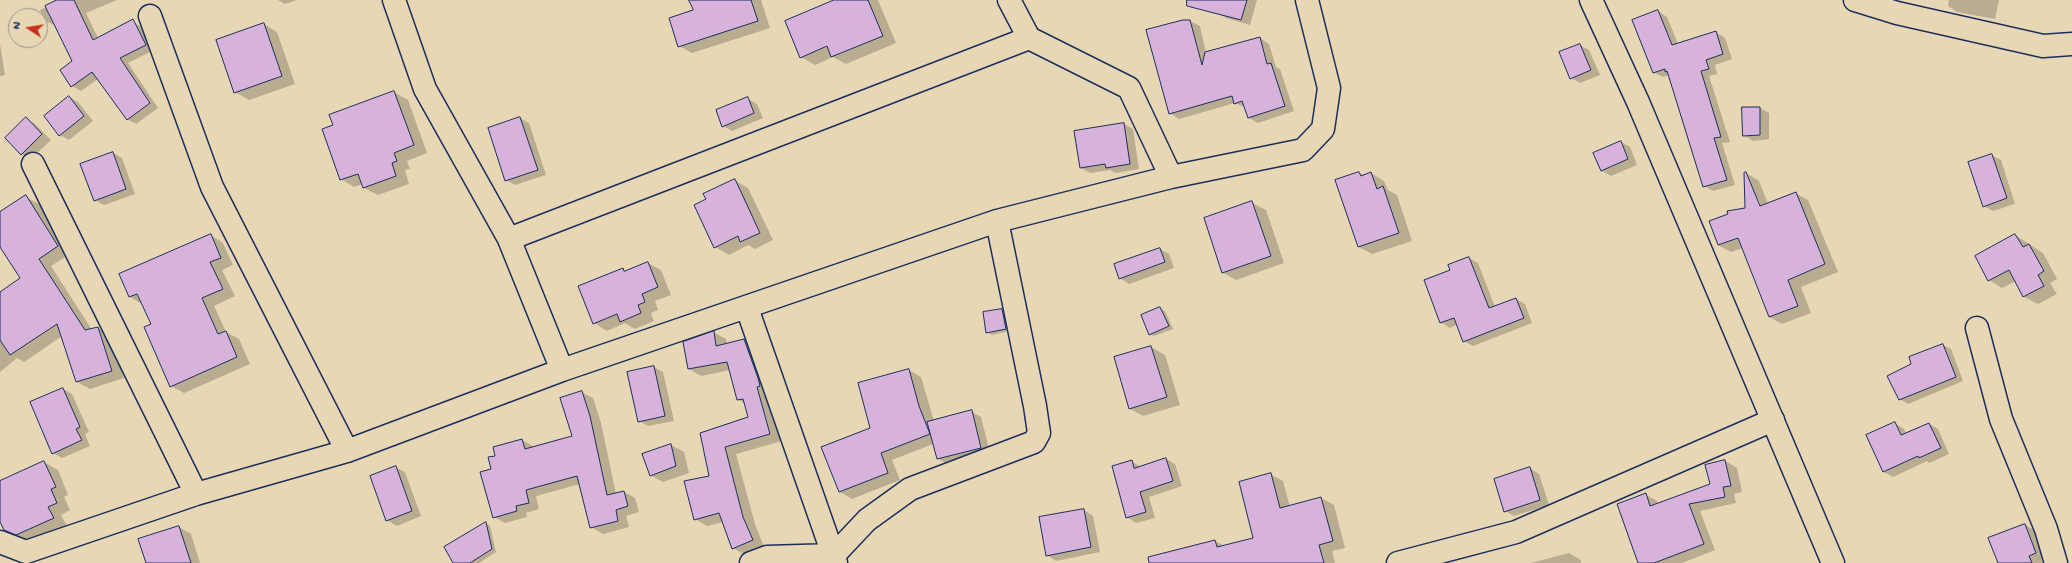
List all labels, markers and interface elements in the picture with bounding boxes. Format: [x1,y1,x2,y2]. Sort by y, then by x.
north arrow [8,8,48,48]
text: N [11,21,24,30]

